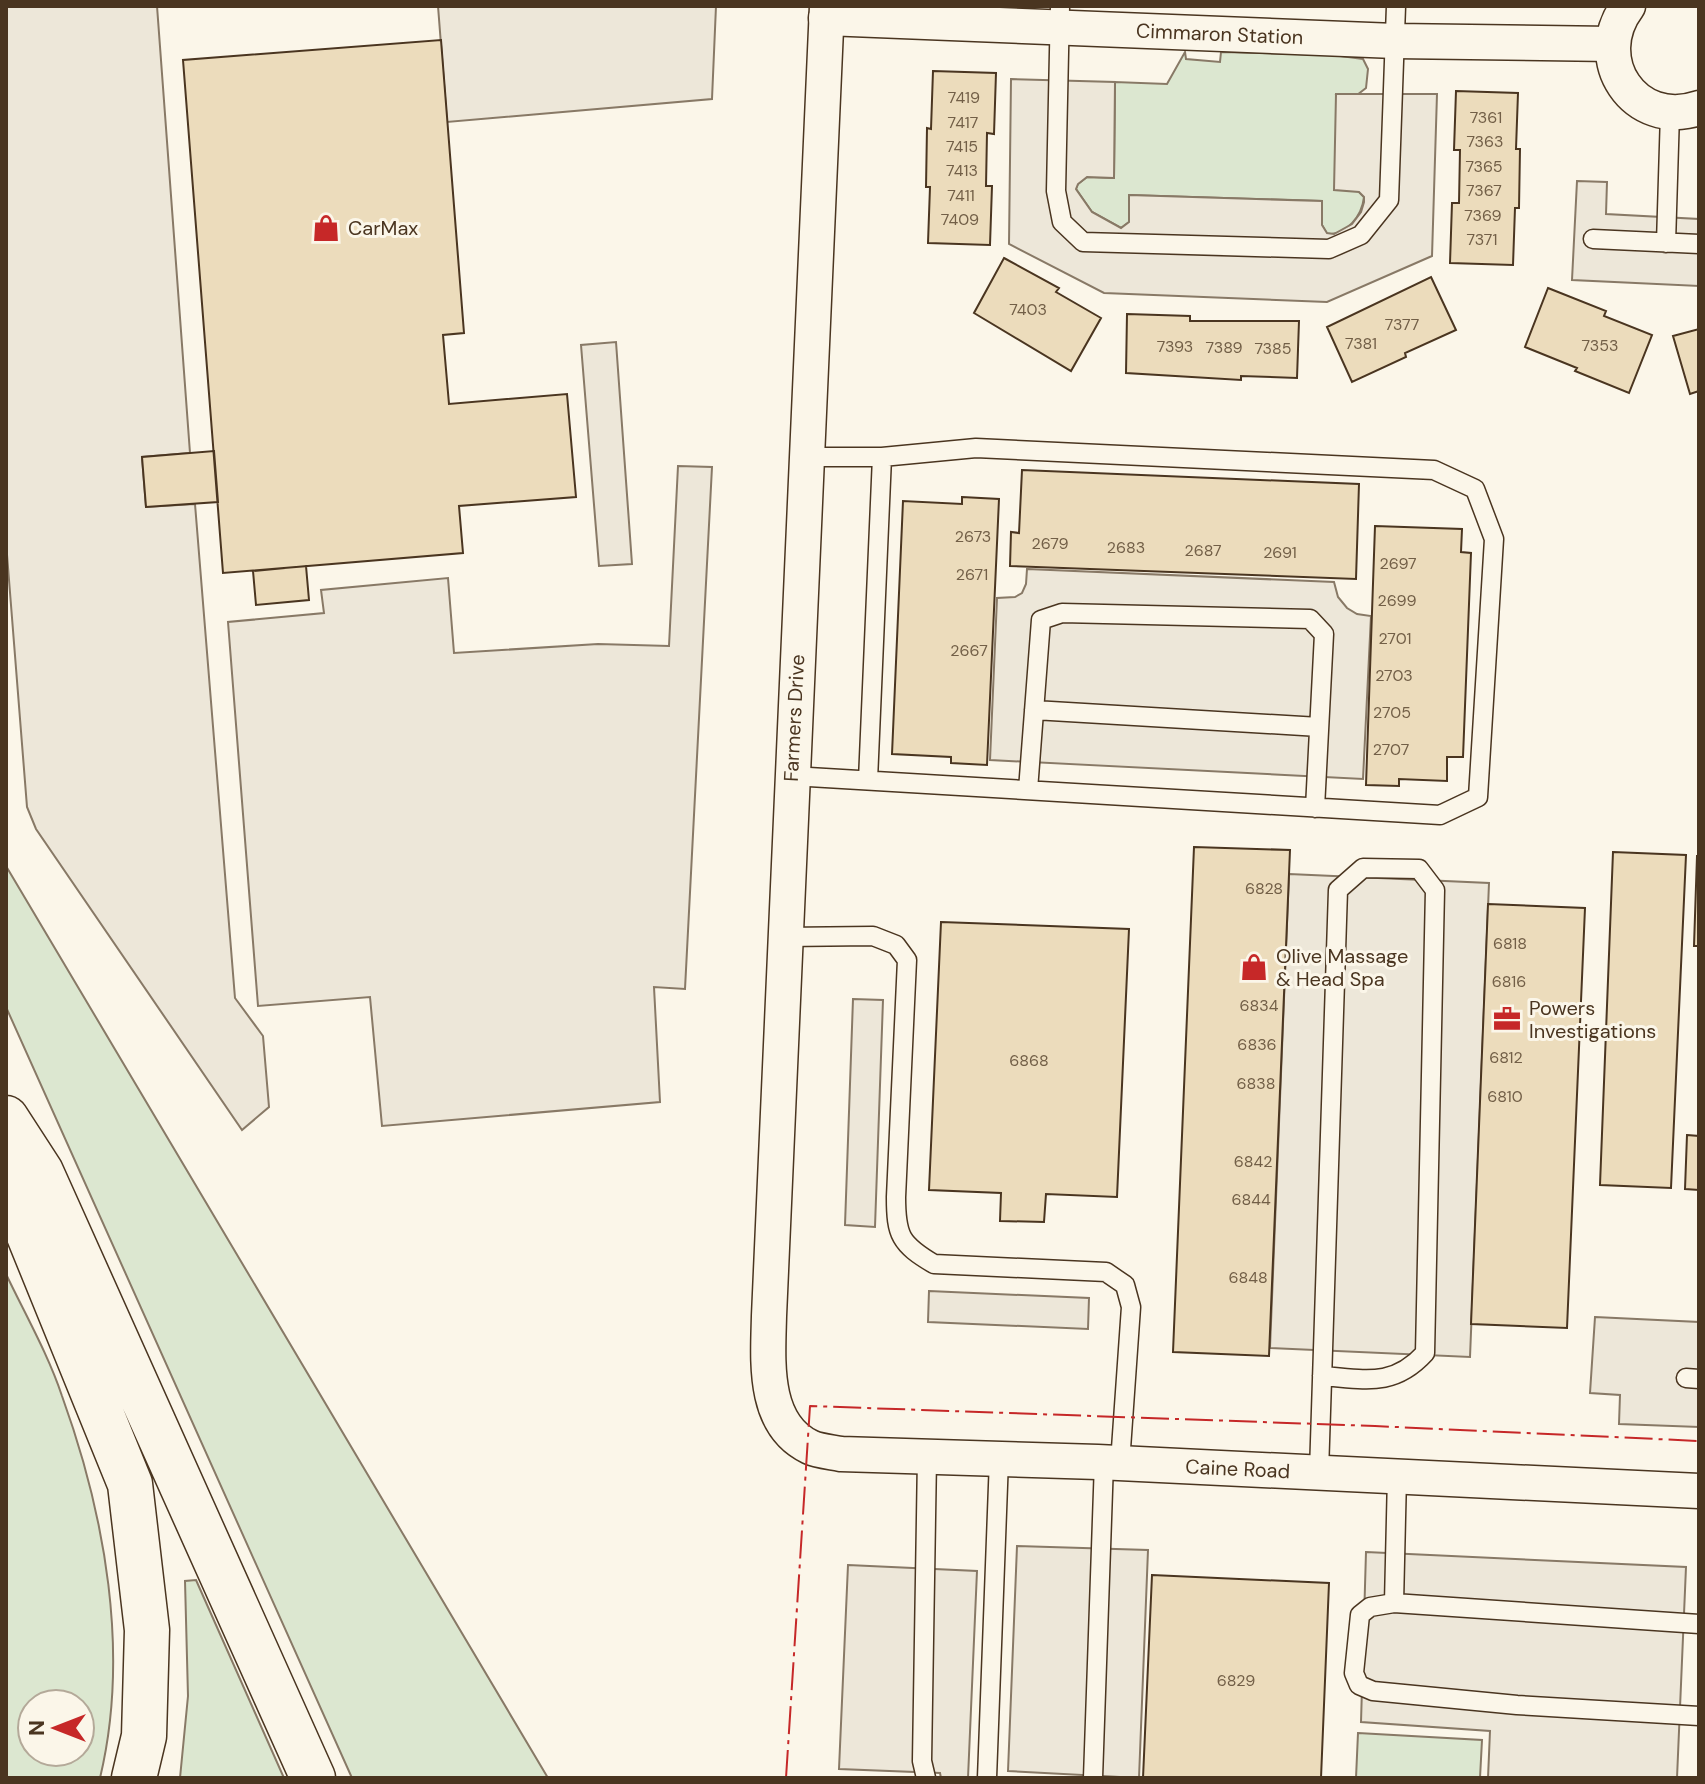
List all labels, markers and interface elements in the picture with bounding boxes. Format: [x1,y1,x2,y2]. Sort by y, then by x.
street label: Cimmaron Station [1135,18,1304,50]
house number: 7419 [948,87,980,108]
house number: 7361 [1470,107,1502,128]
house number: 7417 [948,112,978,133]
house number: 7363 [1466,131,1504,152]
house number: 7415 [946,136,978,157]
house number: 7365 [1465,156,1503,177]
house number: 7413 [946,160,978,181]
house number: 7367 [1466,180,1502,201]
house number: 7411 [947,185,975,206]
house number: 7369 [1464,205,1502,226]
house number: 7409 [941,209,979,230]
shop icon: CarMax [311,213,341,243]
place label: CarMax [348,215,418,241]
house number: 7371 [1467,229,1497,250]
house number: 7403 [1009,299,1047,320]
house number: 7377 [1385,314,1419,335]
house number: 7381 [1345,333,1377,354]
house number: 7353 [1582,335,1618,356]
house number: 7393 [1157,336,1193,357]
house number: 7389 [1206,337,1242,358]
house number: 7385 [1254,338,1292,359]
house number: 2673 [955,526,991,547]
house number: 2679 [1031,533,1069,554]
house number: 2683 [1107,537,1145,558]
house number: 2687 [1184,540,1222,561]
house number: 2691 [1263,542,1297,563]
house number: 2697 [1379,553,1417,574]
house number: 2671 [956,564,988,585]
house number: 2699 [1377,590,1417,611]
house number: 2701 [1378,628,1412,649]
house number: 2667 [950,640,988,661]
street label: Farmers Drive [778,654,810,782]
house number: 2703 [1375,665,1413,686]
house number: 2705 [1373,702,1411,723]
house number: 2707 [1373,739,1409,760]
house number: 6828 [1245,878,1283,899]
house number: 6818 [1493,933,1527,954]
place label: Olive Massage & Head Spa [1276,943,1408,992]
shop icon: Olive Massage & Head Spa [1239,952,1269,982]
house number: 6816 [1492,971,1526,992]
house number: 6834 [1240,995,1279,1016]
place label: Powers Investigations [1529,995,1656,1044]
office icon: Powers Investigations [1492,1004,1522,1034]
house number: 6836 [1237,1034,1277,1055]
house number: 6812 [1489,1047,1523,1068]
house number: 6868 [1009,1050,1049,1071]
house number: 6838 [1237,1073,1275,1094]
house number: 6810 [1487,1086,1523,1107]
house number: 6842 [1234,1151,1272,1172]
house number: 6844 [1231,1189,1271,1210]
house number: 6848 [1228,1267,1268,1288]
street label: Caine Road [1185,1453,1291,1484]
house number: 6829 [1217,1670,1255,1691]
north arrow [16,1688,96,1768]
text: N [22,1720,51,1736]

